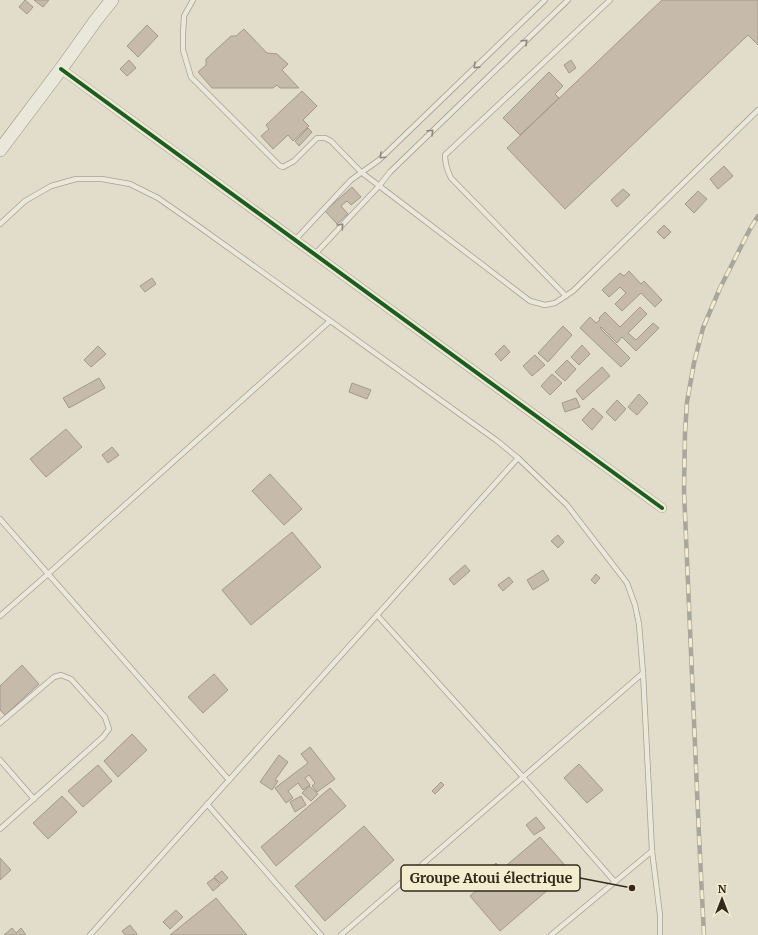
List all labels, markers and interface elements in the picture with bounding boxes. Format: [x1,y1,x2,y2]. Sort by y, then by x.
one-way arrow [520,39,528,47]
one-way arrow [473,61,481,69]
one-way arrow [426,129,434,137]
one-way arrow [379,151,387,159]
one-way arrow [337,223,344,231]
callout: Groupe Atoui électrique [401,865,580,891]
text: Groupe Atoui électrique [410,869,573,887]
north arrow [702,879,742,919]
text: N [718,882,727,896]

